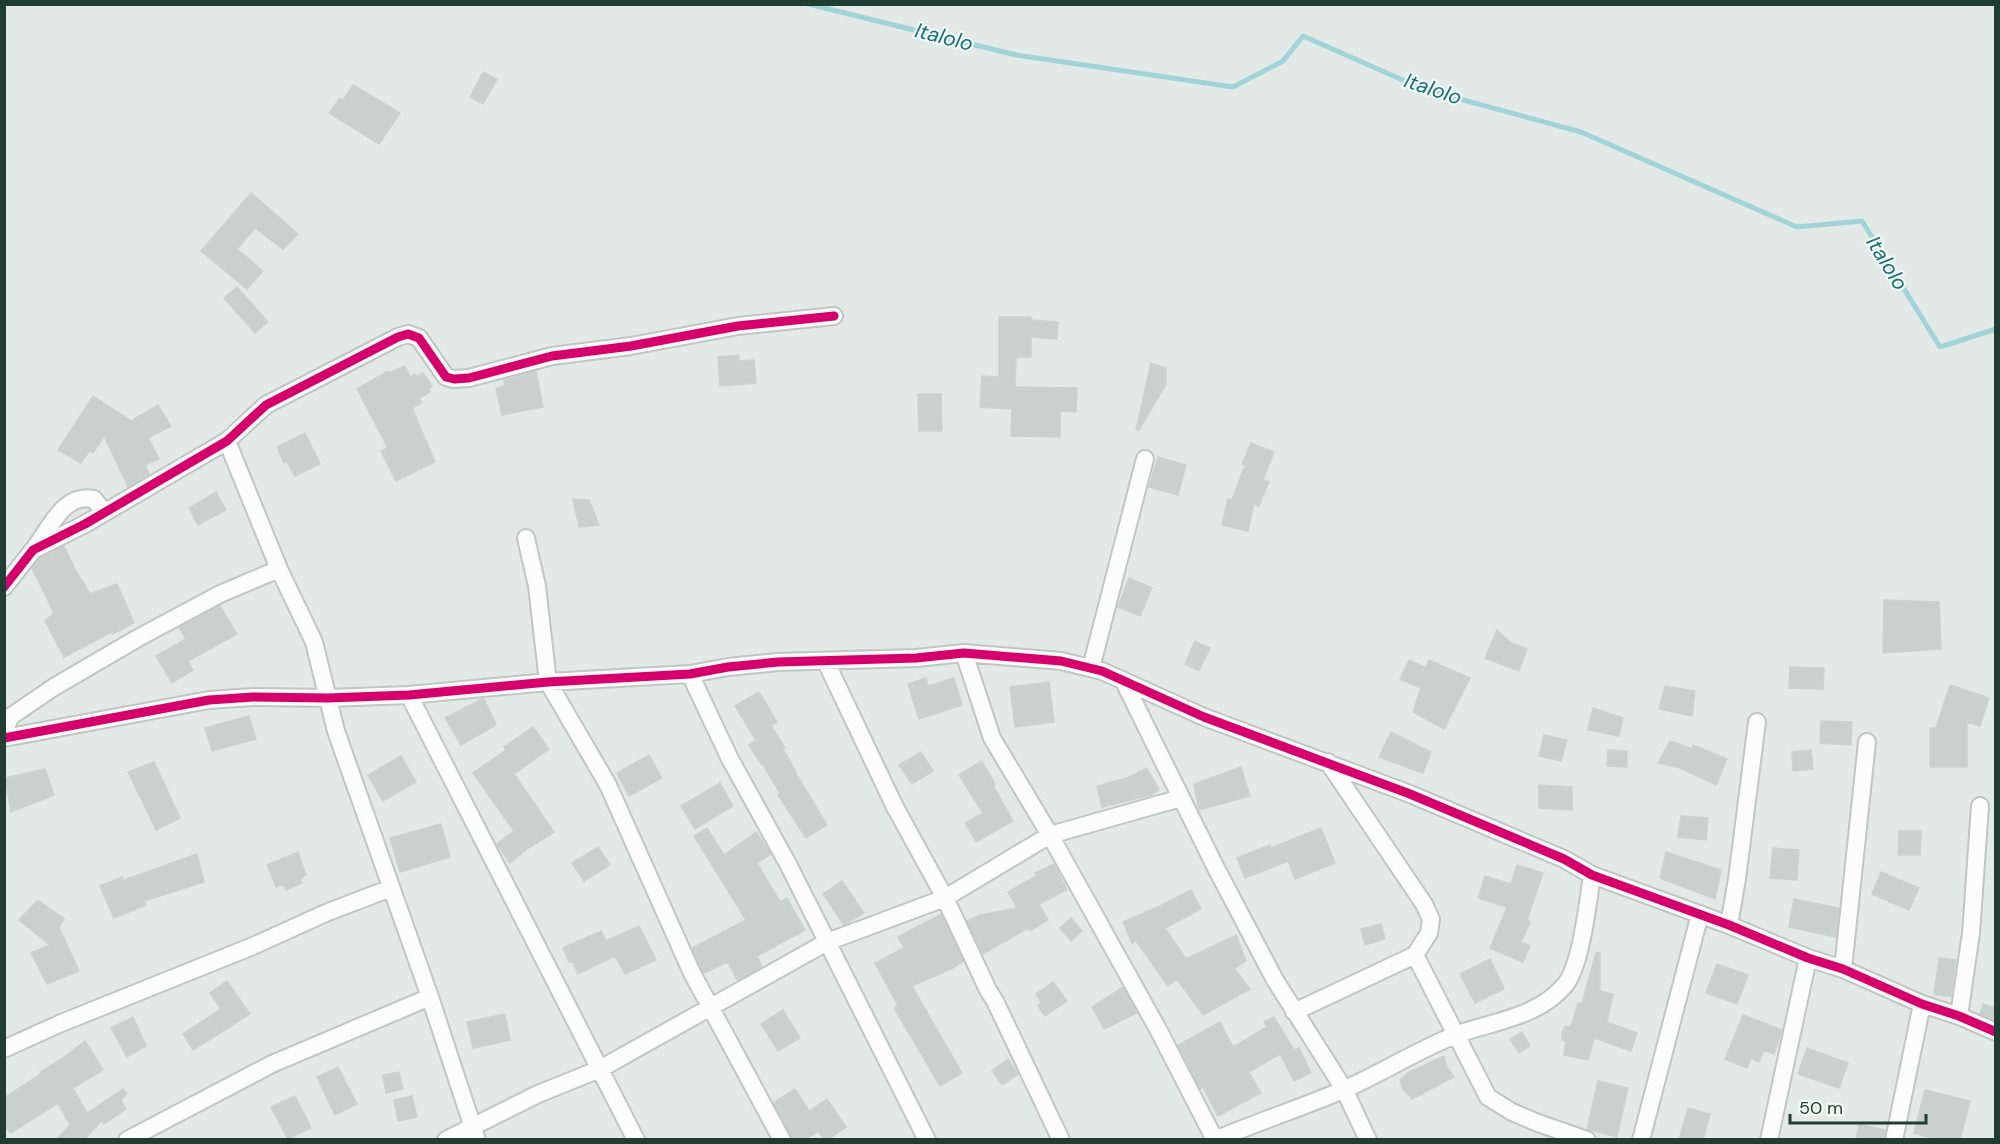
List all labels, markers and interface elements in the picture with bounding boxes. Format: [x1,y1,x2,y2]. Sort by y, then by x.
water label: Italolo [912,16,976,58]
water label: Italolo [1401,67,1465,111]
water label: Italolo [1859,231,1915,295]
scale bar [1790,1087,1926,1125]
text: 50 m [1799,1096,1843,1120]

